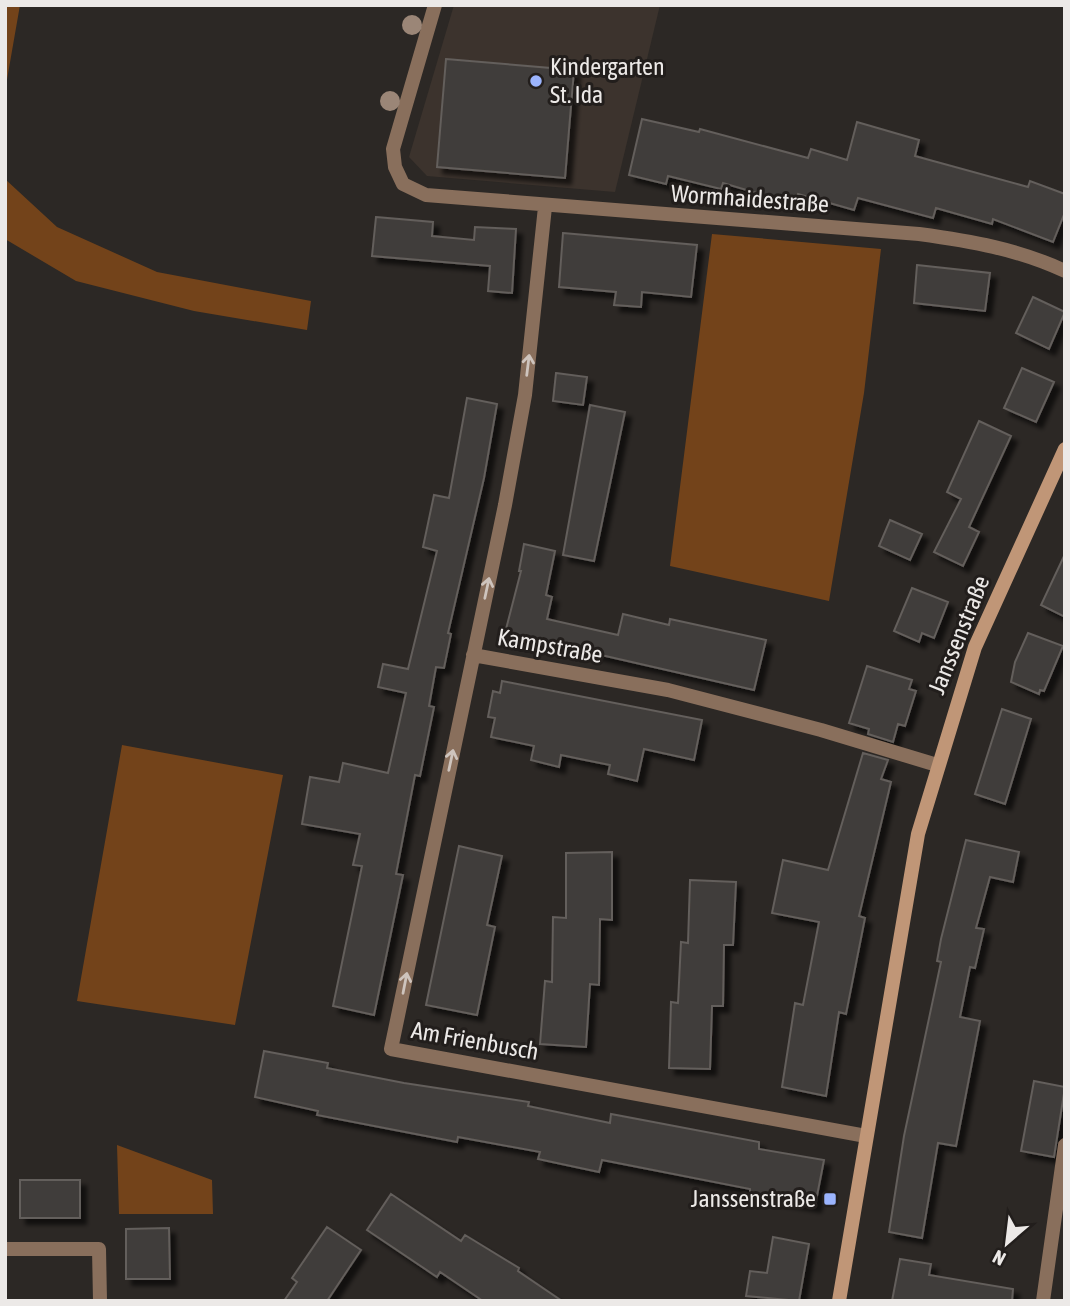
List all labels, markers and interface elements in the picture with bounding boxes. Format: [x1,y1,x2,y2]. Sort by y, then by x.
place label: Kindergarten St. Ida [550,53,665,108]
marker: Kindergarten St. Ida [528,73,544,89]
street label: Wormhaidestraße [670,180,830,217]
one-way arrow [522,354,535,376]
street label: Janssenstraße [923,572,995,698]
one-way arrow [481,577,495,600]
street label: Kampstraße [495,623,605,668]
one-way arrow [444,749,458,772]
one-way arrow [398,972,412,994]
street label: Am Frienbusch [409,1016,541,1065]
place label: Janssenstraße [691,1185,816,1212]
marker: Janssenstraße [822,1191,838,1207]
north arrow [972,1208,1042,1278]
text: N [989,1246,1009,1270]

